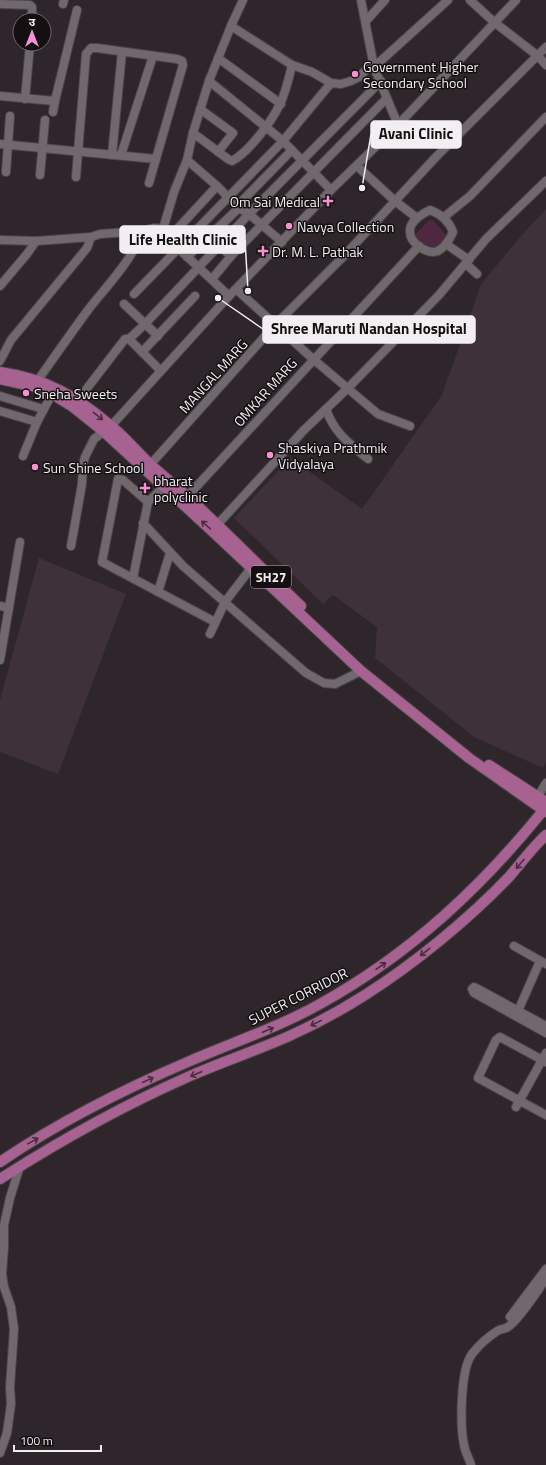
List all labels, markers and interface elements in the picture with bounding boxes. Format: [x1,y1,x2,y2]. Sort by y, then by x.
north arrow [12,12,52,52]
text: उ [29,14,36,30]
place label: Government Higher Secondary School [363,56,478,93]
marker: Government Higher Secondary School [350,69,360,79]
callout: Avani Clinic [371,121,461,148]
text: Avani Clinic [379,122,453,145]
place label: Om Sai Medical [230,191,320,212]
marker: Om Sai Medical [323,196,333,206]
place label: Navya Collection [297,216,394,237]
marker: Navya Collection [284,221,294,231]
callout: Life Health Clinic [120,226,245,253]
text: Life Health Clinic [129,228,238,251]
place label: Dr. M. L. Pathak [272,241,364,262]
marker: Dr. M. L. Pathak [257,245,269,257]
callout: Shree Maruti Nandan Hospital [263,316,475,343]
text: Shree Maruti Nandan Hospital [271,317,467,340]
street label: MANGAL MARG [174,334,252,418]
street label: OMKAR MARG [228,353,302,431]
place label: Sneha Sweets [34,383,117,404]
marker: Sneha Sweets [21,388,31,398]
one-way arrow [92,411,103,420]
place label: Shaskiya Prathmik Vidyalaya [278,437,387,474]
marker: Shaskiya Prathmik Vidyalaya [265,450,275,460]
place label: Sun Shine School [43,457,144,478]
marker: Sun Shine School [30,462,40,472]
place label: bharat polyclinic [154,470,208,507]
marker: bharat polyclinic [139,482,151,494]
one-way arrow [200,521,211,530]
road number: SH27 [251,566,291,588]
one-way arrow [515,859,524,869]
one-way arrow [419,948,430,957]
street label: SUPER CORRIDOR [245,962,351,1030]
one-way arrow [375,962,386,970]
one-way arrow [310,1020,322,1027]
one-way arrow [261,1026,273,1033]
one-way arrow [191,1071,203,1078]
one-way arrow [141,1076,153,1083]
one-way arrow [27,1136,39,1144]
scale bar [14,1427,101,1453]
text: 100 m [20,1431,53,1450]

